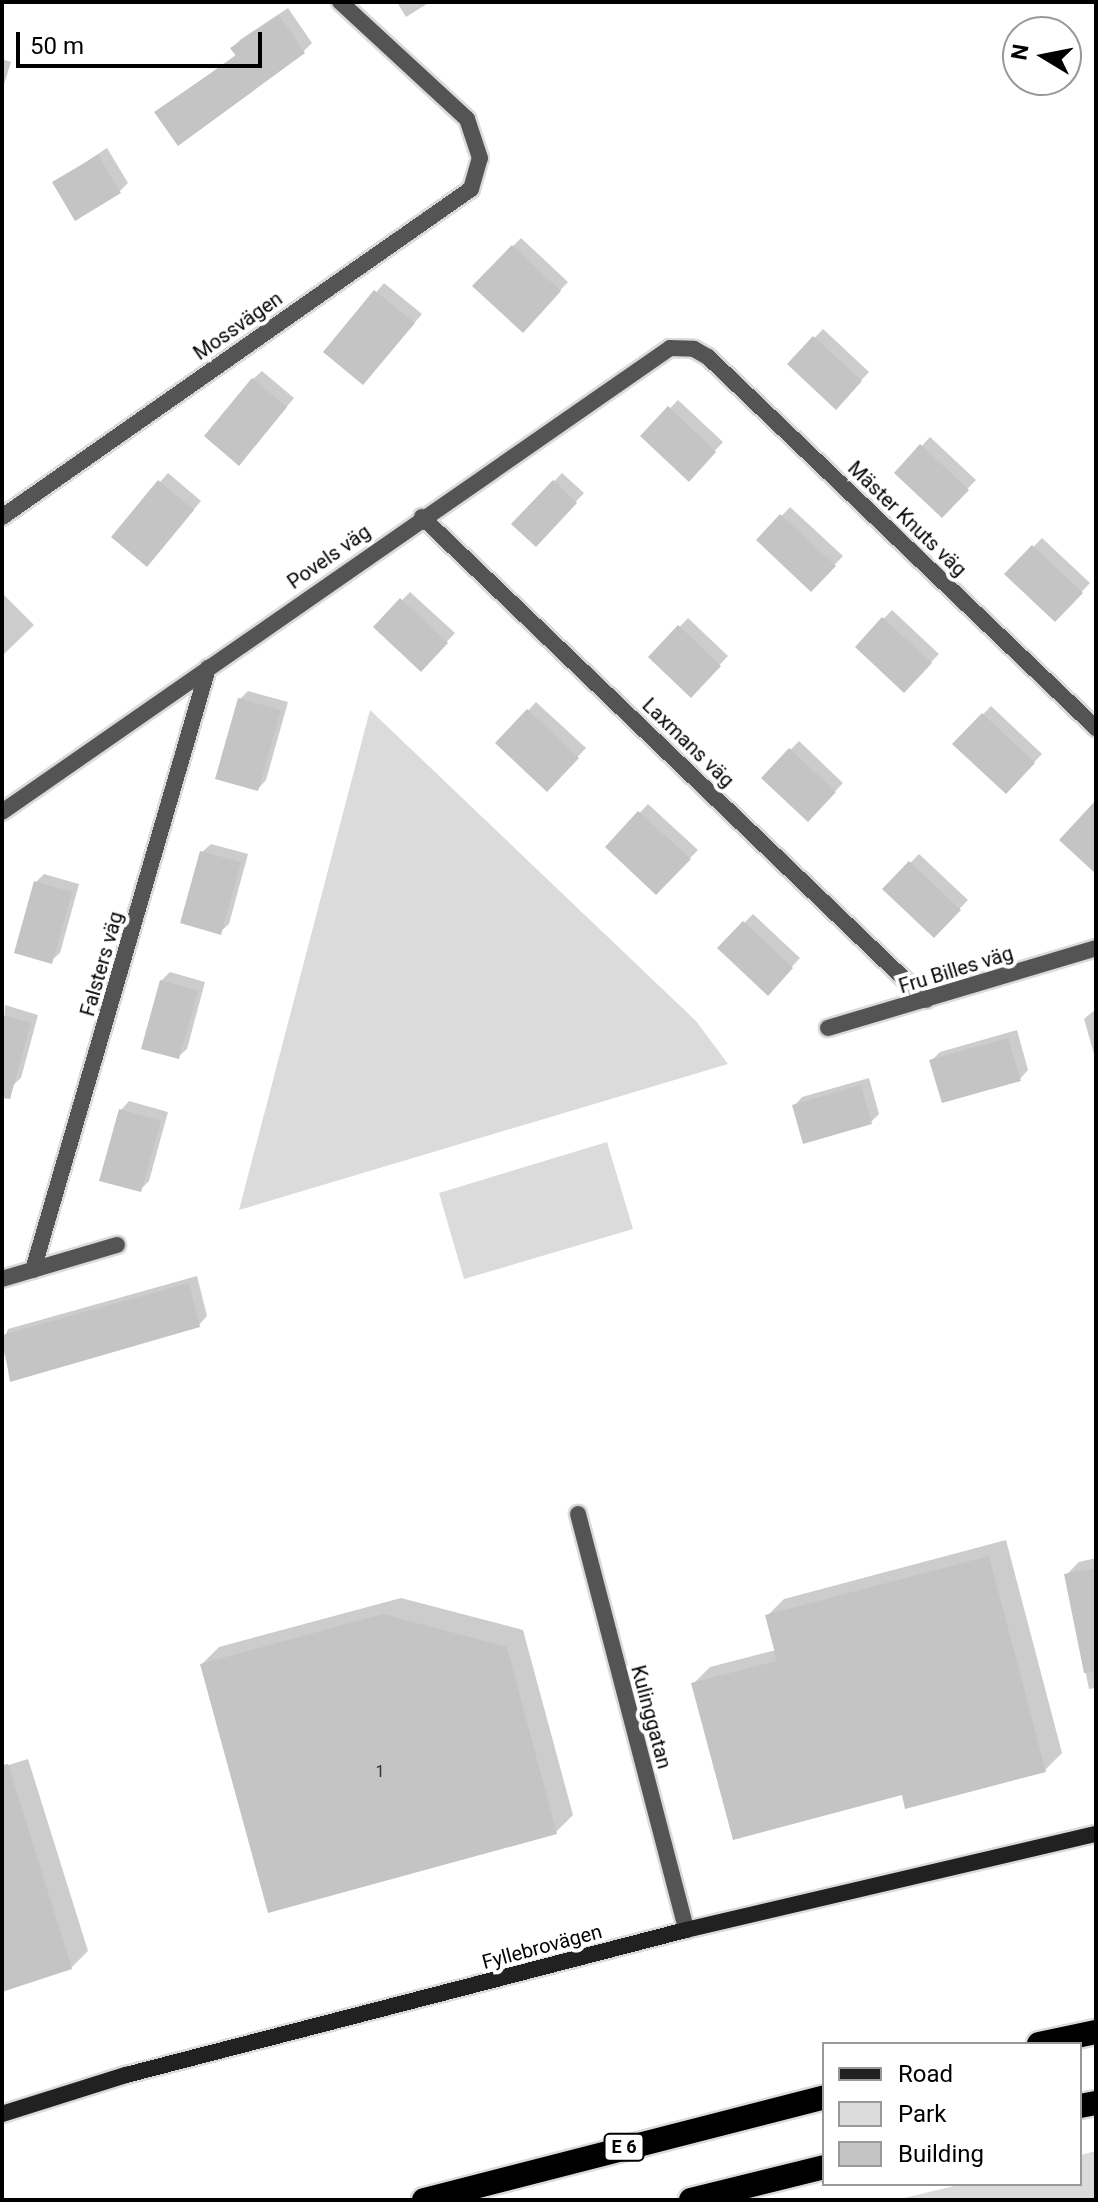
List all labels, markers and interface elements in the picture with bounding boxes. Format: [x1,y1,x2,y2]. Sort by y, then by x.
scale bar [20,16,266,66]
north arrow [1002,16,1082,96]
text: 50 m [30,32,84,60]
text: N [1006,42,1034,62]
street label: Mossvägen [189,287,287,365]
street label: Mäster Knuts väg [843,456,971,582]
street label: Povels väg [283,520,375,594]
street label: Laxmans väg [637,693,739,793]
street label: Falsters väg [76,909,128,1019]
street label: Fru Billes väg [896,941,1016,999]
street label: Kulinggatan [626,1663,676,1771]
house number: 1 [376,1762,384,1782]
street label: Fyllebrovägen [479,1919,605,1975]
legend [822,2042,1082,2186]
text: Road [898,2060,953,2088]
text: Park [898,2100,946,2128]
road number: E 6 [602,2133,646,2161]
text: Building [898,2140,984,2168]

